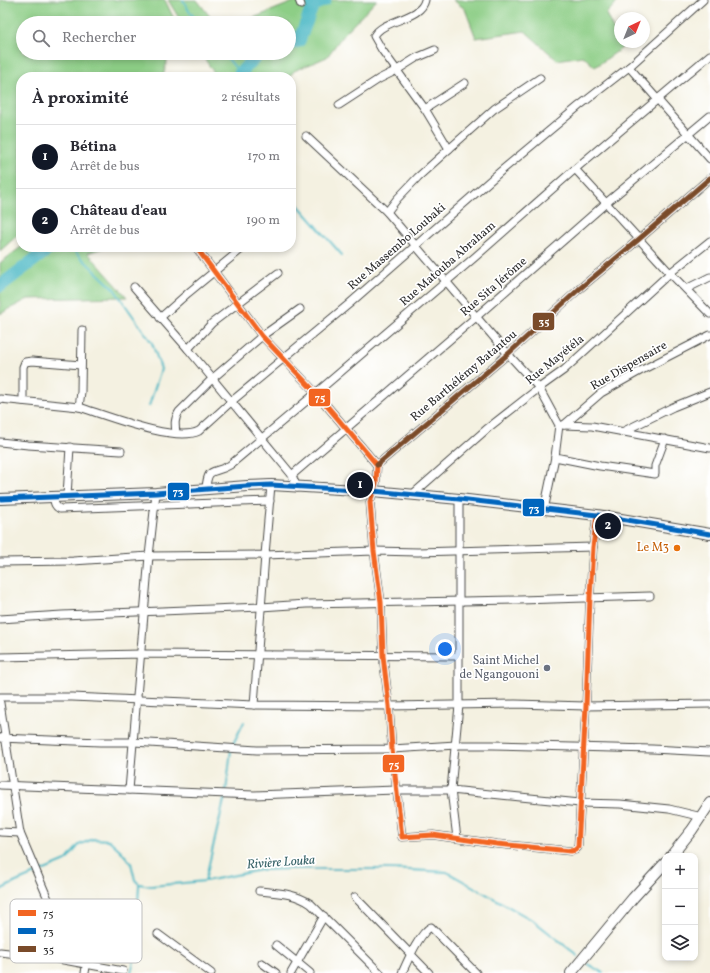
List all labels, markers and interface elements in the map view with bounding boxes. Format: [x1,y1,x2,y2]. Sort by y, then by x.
north arrow [614,12,650,48]
search box [16,16,296,60]
icon: search [30,27,52,49]
text: Rechercher [62,28,136,49]
text: À proximité [32,87,129,110]
text: 2 résultats [221,89,280,107]
text: Bétina [70,137,117,158]
text: 1 [42,148,48,166]
text: 170 m [247,148,280,166]
text: Arrêt de bus [70,158,139,176]
street label: Rue Massembo Loubaki [345,200,450,294]
text: Château d'eau [70,201,167,222]
text: 2 [42,212,48,230]
text: 190 m [246,212,280,230]
street label: Rue Matouba Abraham [397,218,500,310]
text: Arrêt de bus [70,222,139,240]
street label: Rue Sita Jérôme [457,253,531,320]
line badge: 35 [532,312,555,331]
text: 35 [539,315,549,330]
street label: Rue Barthélémy Batantou [407,327,521,425]
street label: Rue Mayétéla [522,331,588,389]
street label: Rue Dispensaire [588,337,670,394]
line badge: 75 [308,388,331,407]
text: 75 [315,391,325,406]
pin: 1 [347,470,373,500]
line badge: 73 [167,482,190,501]
text: 73 [173,485,184,500]
line badge: 73 [522,498,545,517]
text: 73 [529,502,540,517]
pin: 2 [595,511,621,541]
place label: Le M3 [637,540,669,556]
marker: Le M3 [672,543,682,553]
your location [435,639,455,659]
place label: Saint Michel de Ngangouoni [460,653,539,683]
marker: Saint Michel de Ngangouoni [542,663,552,673]
line badge: 75 [382,754,405,773]
text: 75 [389,758,399,773]
water label: Rivière Louka [246,852,316,874]
map controls [662,853,698,961]
button: + [662,853,698,889]
button: − [662,889,698,925]
legend [10,899,142,963]
text: 75 [43,907,54,922]
text: 73 [43,925,54,940]
button: layers [662,925,698,961]
text: 35 [43,943,54,958]

